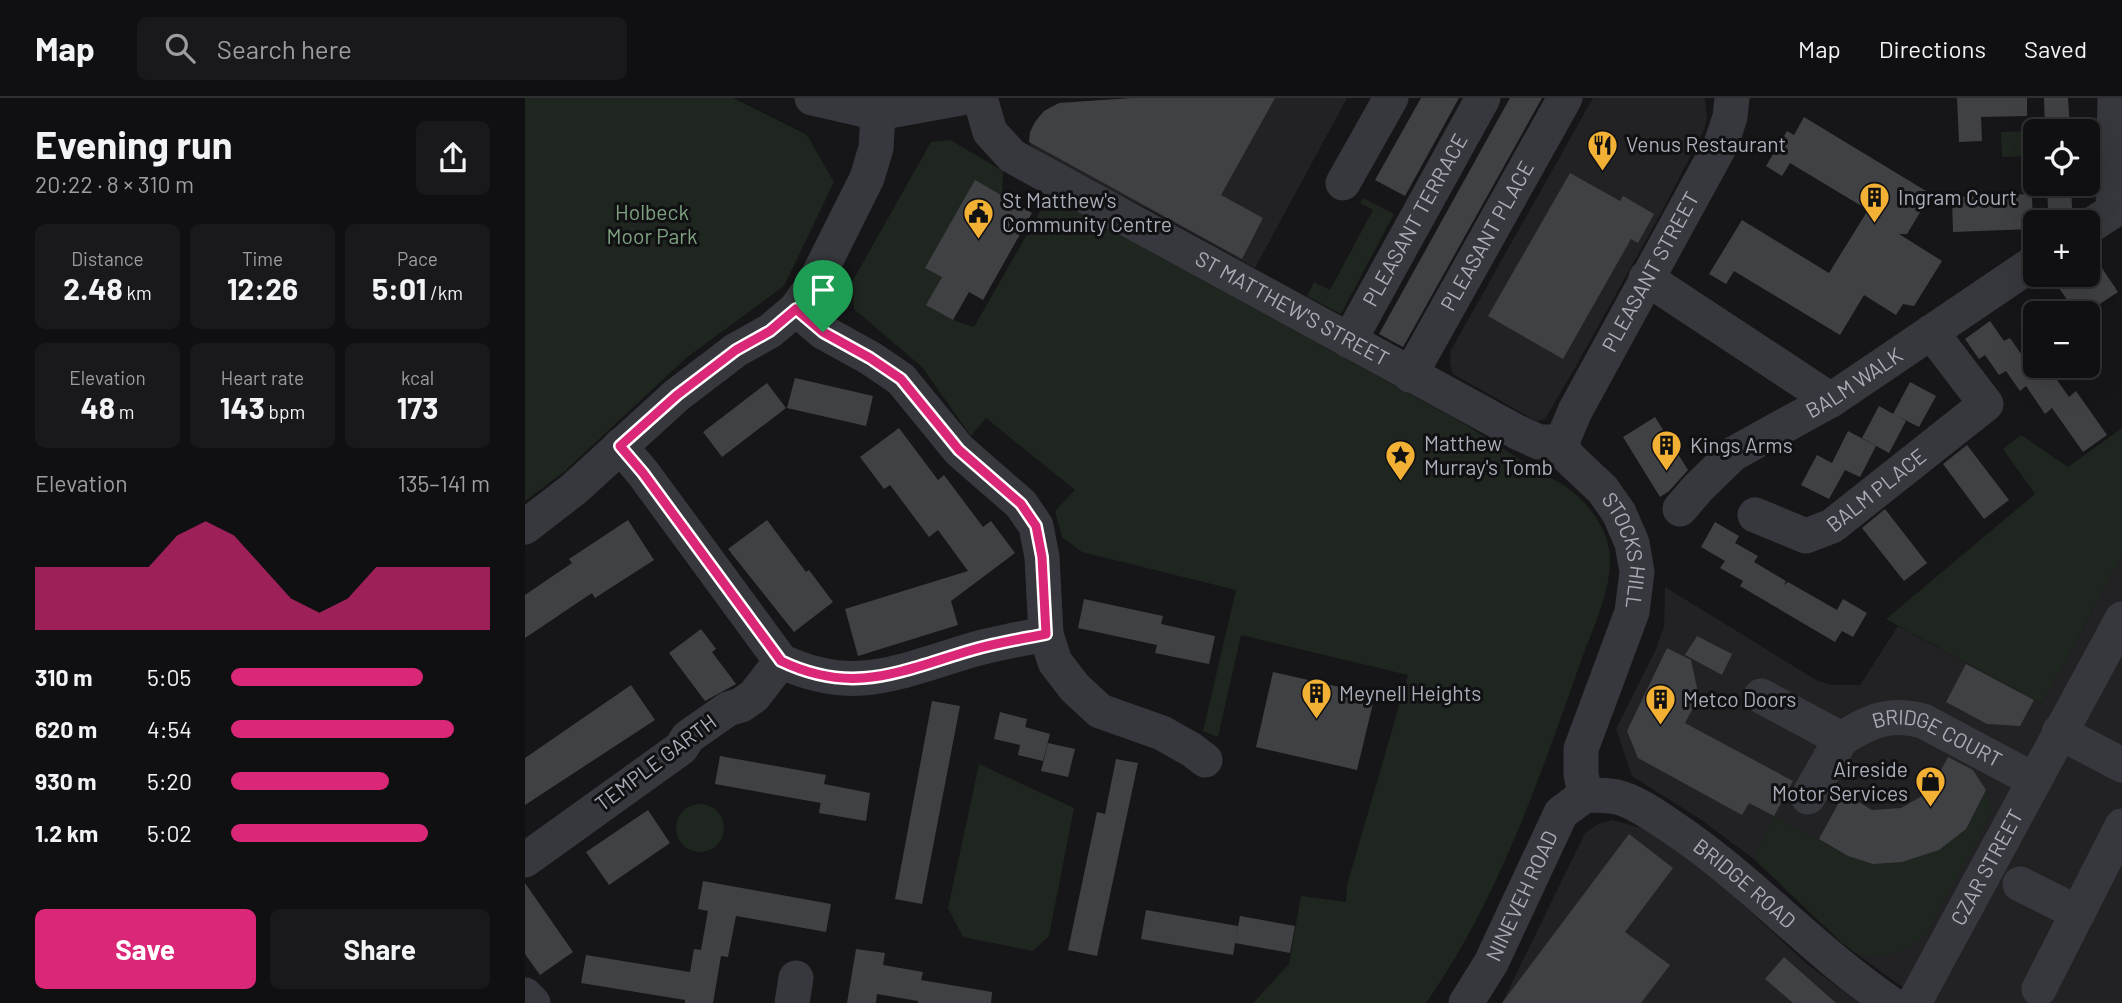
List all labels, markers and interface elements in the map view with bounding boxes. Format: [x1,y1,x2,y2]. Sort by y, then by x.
search box [137,17,627,80]
text: Map [35,28,95,68]
icon: search [161,29,199,67]
text: Search here [217,33,352,64]
text: Map [1798,34,1841,63]
text: Directions [1879,34,1986,63]
text: Saved [2024,34,2087,63]
map controls [2023,119,2100,378]
button: locate [2023,119,2100,196]
text: Evening run [35,121,233,167]
button: share [416,121,490,195]
restaurant icon: Venus Restaurant [1586,128,1620,172]
street label: PLEASANT TERRACE [1357,129,1472,310]
place label: Venus Restaurant [1626,131,1786,156]
street label: PLEASANT PLACE [1434,156,1538,315]
text: 20:22 · 8 × 310 m [35,170,194,198]
building icon: Ingram Court [1858,181,1892,225]
place label: Ingram Court [1898,184,2017,209]
place label: St Matthew's Community Centre [1002,187,1172,236]
street label: PLEASANT STREET [1596,187,1703,356]
public building icon: St Matthew's Community Centre [962,196,996,240]
park label: Holbeck Moor Park [606,199,698,248]
button: + [2023,210,2100,287]
street label: ST MATTHEW'S STREET [1192,245,1394,371]
text: Distance [71,247,144,270]
text: Time [242,247,283,270]
text: Pace [397,247,438,270]
pin [793,260,853,332]
text: 2.48 [63,270,123,306]
text: 12:26 [227,270,298,306]
text: 5:01 [372,270,426,306]
icon: arrive [804,271,842,309]
text: km [123,281,152,304]
text: /km [426,281,463,304]
button: − [2023,301,2100,378]
street label: BALM WALK [1801,341,1907,423]
text: Elevation [69,366,146,389]
text: Heart rate [221,366,304,389]
text: kcal [401,366,434,389]
text: 48 [81,389,115,425]
text: 143 [220,389,265,425]
text: 173 [397,389,438,425]
text: m [115,400,134,423]
text: bpm [265,400,305,423]
building icon: Kings Arms [1650,429,1684,473]
place label: Matthew Murray's Tomb [1424,430,1553,479]
place label: Kings Arms [1690,432,1793,457]
place icon: Matthew Murray's Tomb [1384,439,1418,483]
street label: BALM PLACE [1821,442,1930,536]
text: Elevation [35,469,128,497]
text: 135–141 m [398,469,490,497]
street label: STOCKS HILL [1597,487,1652,610]
text: 310 m [35,663,92,691]
text: 5:05 [147,663,191,691]
building icon: Meynell Heights [1299,677,1333,721]
place label: Meynell Heights [1339,680,1481,705]
building icon: Metco Doors [1643,683,1677,727]
place label: Metco Doors [1683,686,1796,711]
street label: BRIDGE COURT [1869,703,2007,772]
street label: TEMPLE GARTH [590,708,721,815]
text: 620 m [35,715,97,743]
text: 4:54 [147,715,192,743]
place label: Aireside Motor Services [1772,756,1908,805]
shop icon: Aireside Motor Services [1914,765,1948,809]
text: 930 m [35,767,97,795]
text: 5:20 [147,767,192,795]
street label: CZAR STREET [1945,805,2028,929]
text: 1.2 km [35,819,98,847]
text: 5:02 [147,819,192,847]
street label: NINEVEH ROAD [1480,826,1562,965]
street label: BRIDGE ROAD [1689,833,1801,933]
button: Save [35,909,256,989]
button: Share [270,909,490,989]

